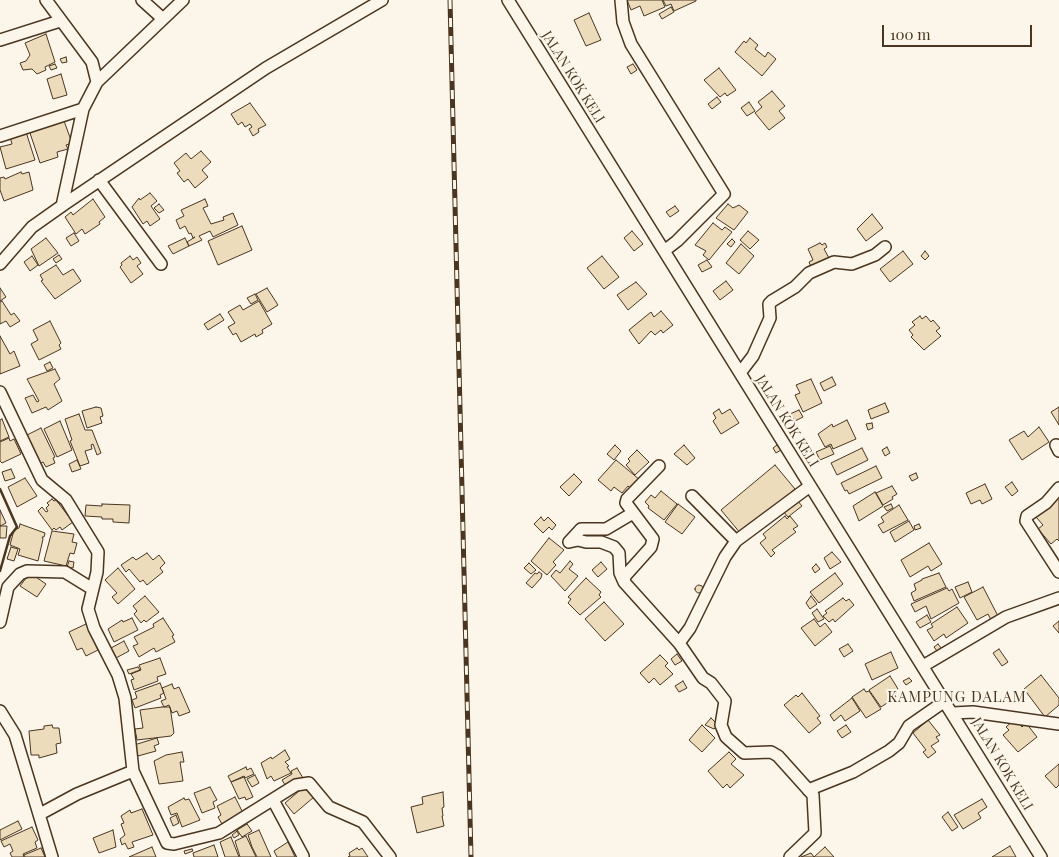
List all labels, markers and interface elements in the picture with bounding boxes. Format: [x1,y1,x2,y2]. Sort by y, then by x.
scale bar [884,15,1034,47]
text: 100 m [890,24,931,44]
street label: JALAN KOK KELI [538,28,608,126]
street label: JALAN KOK KELI [752,372,822,470]
district label: KAMPUNG DALAM [886,688,1028,706]
street label: JALAN KOK KELI [968,715,1036,813]

